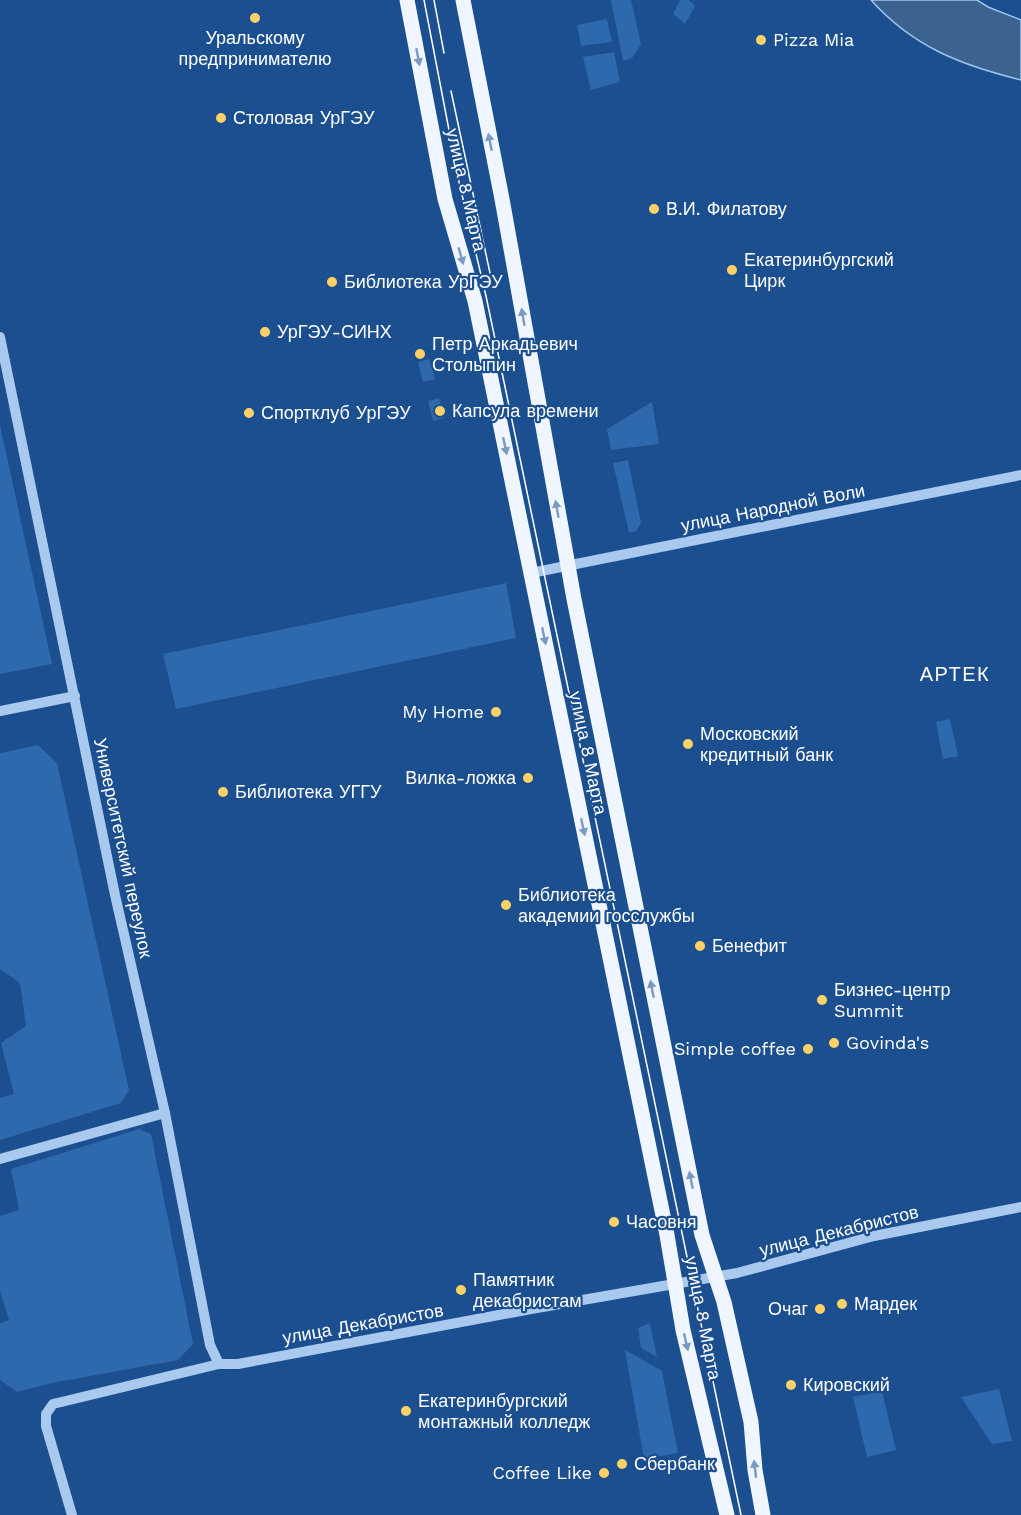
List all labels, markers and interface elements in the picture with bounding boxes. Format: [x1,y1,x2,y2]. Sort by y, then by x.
marker: Уральскому предпринимателю [248,11,262,25]
place label: Уральскому предпринимателю [178,27,332,69]
place label: Pizza Mia [773,29,854,50]
marker: Pizza Mia [754,33,768,47]
one-way arrow [414,48,423,67]
place label: Столовая УрГЭУ [233,107,375,128]
marker: Столовая УрГЭУ [214,111,228,125]
street label: улица 8 Марта [442,126,491,254]
one-way arrow [485,132,494,151]
place label: В.И. Филатову [666,198,787,219]
marker: В.И. Филатову [647,202,661,216]
one-way arrow [457,247,466,265]
place label: Екатеринбургский Цирк [744,249,894,291]
marker: Екатеринбургский Цирк [725,263,739,277]
place label: Библиотека УрГЭУ [344,271,503,292]
marker: Библиотека УрГЭУ [325,275,339,289]
one-way arrow [518,307,527,326]
place label: УрГЭУ-СИНХ [277,321,392,342]
marker: УрГЭУ-СИНХ [258,325,272,339]
place label: Петр Аркадьевич Столыпин [432,333,578,375]
marker: Петр Аркадьевич Столыпин [413,347,427,361]
place label: Капсула времени [452,400,598,421]
place label: Спортклуб УрГЭУ [261,402,411,423]
marker: Капсула времени [433,404,447,418]
marker: Спортклуб УрГЭУ [242,406,256,420]
one-way arrow [500,436,510,455]
street label: улица Народной Воли [679,479,867,536]
one-way arrow [553,499,562,518]
one-way arrow [540,627,549,646]
district label: АРТЕК [920,662,990,686]
street label: улица 8 Марта [565,689,612,818]
place label: My Home [402,701,484,722]
marker: My Home [489,705,503,719]
place label: Московский кредитный банк [700,723,833,765]
street label: Университетский переулок [90,736,157,960]
marker: Московский кредитный банк [681,737,695,751]
place label: Вилка-ложка [405,767,517,788]
marker: Вилка-ложка [521,771,535,785]
place label: Библиотека УГГУ [235,781,382,802]
marker: Библиотека УГГУ [216,785,230,799]
one-way arrow [579,818,588,837]
place label: Библиотека академии госслужбы [518,884,695,926]
marker: Библиотека академии госслужбы [499,898,513,912]
place label: Бенефит [712,935,787,956]
marker: Бенефит [693,939,707,953]
place label: Бизнес-центр Summit [834,979,951,1021]
one-way arrow [647,980,657,998]
marker: Бизнес-центр Summit [815,993,829,1007]
place label: Govinda's [846,1032,929,1053]
marker: Govinda's [827,1036,841,1050]
place label: Simple coffee [674,1038,796,1059]
marker: Simple coffee [801,1042,815,1056]
one-way arrow [686,1170,695,1189]
street label: улица Декабристов [757,1201,921,1260]
place label: Часовня [626,1211,696,1232]
marker: Часовня [607,1215,621,1229]
street label: улица 8 Марта [681,1254,726,1383]
place label: Памятник декабристам [473,1269,582,1311]
marker: Памятник декабристам [454,1283,468,1297]
place label: Мардек [854,1293,917,1314]
marker: Мардек [835,1297,849,1311]
place label: Очаг [768,1298,808,1319]
street label: улица Декабристов [281,1299,445,1348]
marker: Очаг [813,1302,827,1316]
one-way arrow [681,1333,691,1351]
place label: Кировский [803,1374,890,1395]
marker: Кировский [784,1378,798,1392]
place label: Екатеринбургский монтажный колледж [418,1390,590,1432]
marker: Екатеринбургский монтажный колледж [399,1404,413,1418]
place label: Сбербанк [634,1453,715,1474]
marker: Сбербанк [615,1457,629,1471]
one-way arrow [750,1459,760,1478]
place label: Coffee Like [492,1462,592,1483]
marker: Coffee Like [597,1466,611,1480]

